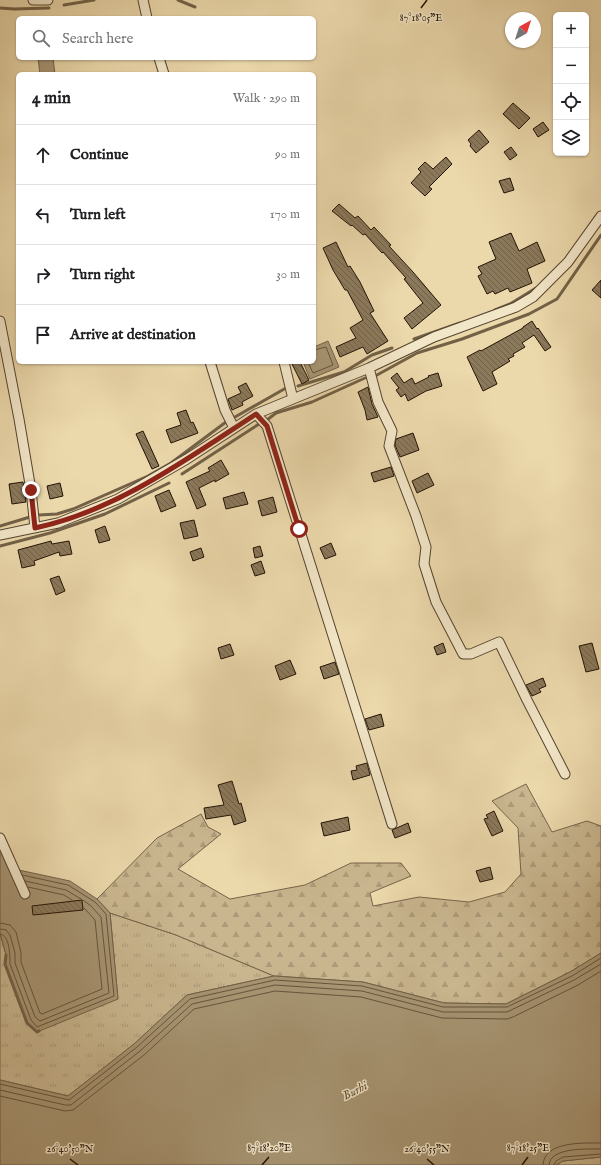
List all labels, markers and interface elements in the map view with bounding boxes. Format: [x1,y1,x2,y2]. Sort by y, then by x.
text: 87°18'05"E [400,12,442,25]
north arrow [505,12,541,48]
map controls [553,12,589,156]
button: + [553,12,589,48]
search box [16,16,316,60]
icon: search [30,27,52,49]
text: Search here [62,29,133,48]
button: − [553,48,589,84]
button: locate [553,84,589,120]
text: 4 min [32,88,71,109]
text: Walk · 290 m [233,90,300,107]
button: layers [553,120,589,156]
icon: ahead [32,144,54,166]
text: Continue [70,145,128,164]
text: 90 m [275,146,300,163]
icon: left [32,204,54,226]
text: Turn left [70,205,126,224]
text: 170 m [270,206,300,223]
icon: right [32,264,54,286]
text: Turn right [70,265,135,284]
text: 30 m [276,266,300,283]
icon: arrive [32,324,54,346]
text: Arrive at destination [70,325,196,344]
route end [22,481,40,499]
route start [290,520,308,538]
water label: Burhi [340,1078,371,1104]
text: 87°18'20"E [247,1142,291,1155]
text: 87°18'25"E [507,1142,549,1155]
text: 26°40'50"N [47,1143,94,1156]
text: 26°40'55"N [404,1143,450,1156]

